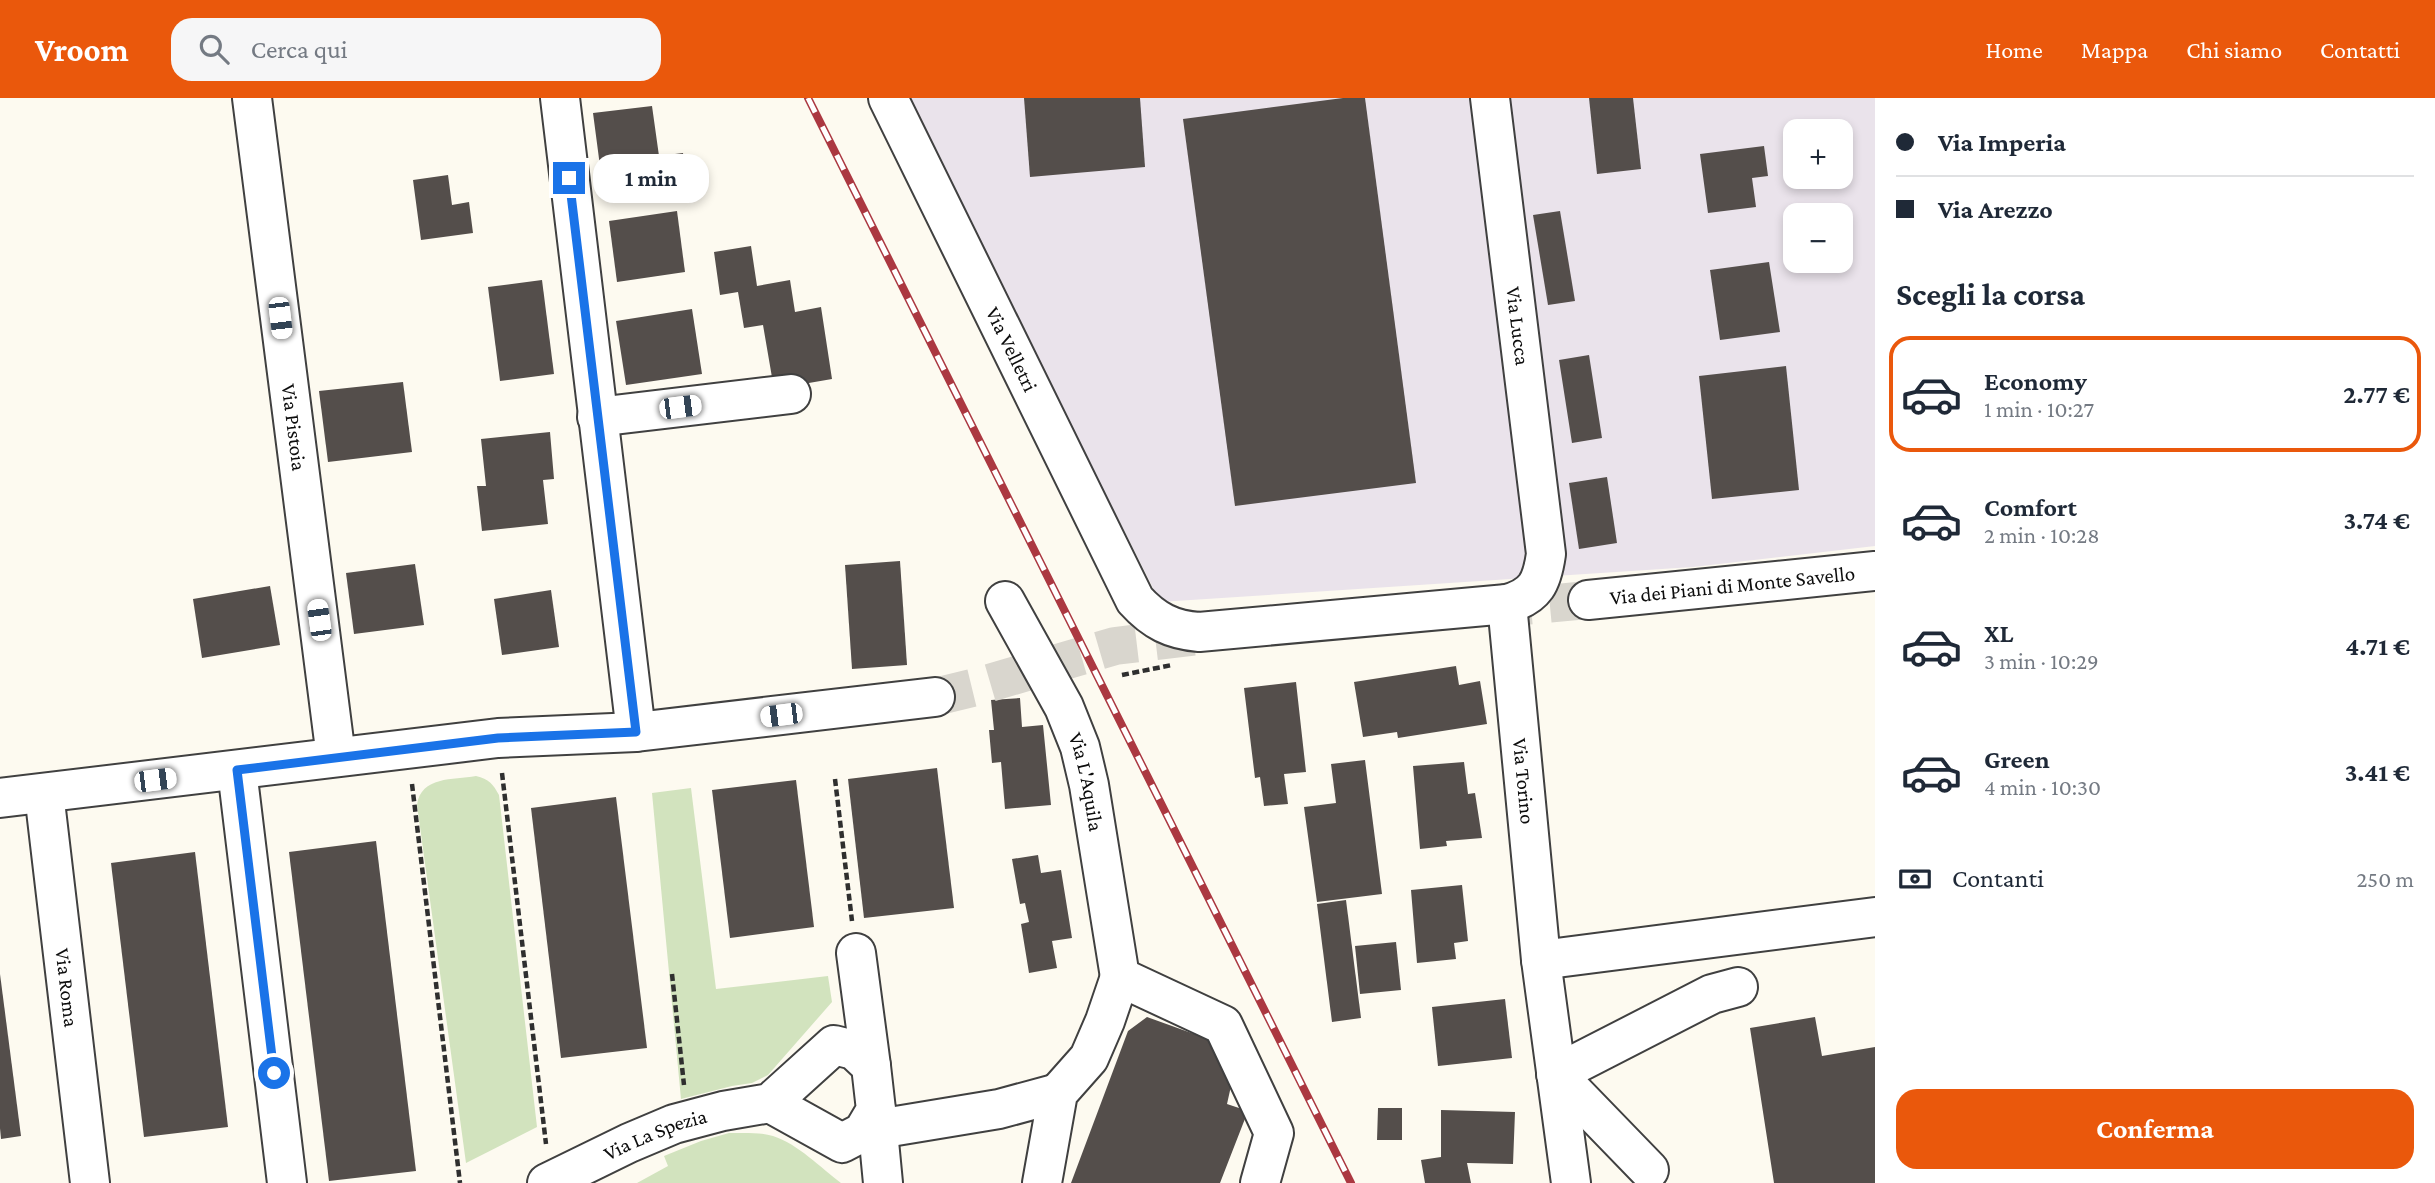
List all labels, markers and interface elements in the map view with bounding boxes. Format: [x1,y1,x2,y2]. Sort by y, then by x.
search box [171,18,661,81]
icon: search [195,30,233,68]
text: Vroom [35,31,129,68]
text: Cerca qui [251,35,348,64]
text: Home [1985,36,2043,63]
text: Mappa [2081,36,2148,63]
text: Chi siamo [2186,36,2282,63]
text: Contatti [2320,36,2400,63]
map controls [1783,119,1853,273]
button: + [1783,119,1853,189]
text: Via Imperia [1938,128,2066,157]
callout: 1 min [594,154,709,202]
route end [553,162,585,194]
text: 1 min [625,165,677,191]
text: Via Arezzo [1938,195,2053,224]
button: − [1783,203,1853,273]
text: Scegli la corsa [1896,276,2085,312]
street label: Via Lucca [1501,285,1535,367]
car [268,296,293,340]
street label: Via Velletri [981,303,1043,396]
icon: car [1900,363,1963,426]
text: Economy [1984,367,2087,396]
text: 2.77 € [2343,380,2410,409]
street label: Via Pistoia [277,382,311,473]
car [658,394,703,420]
text: 1 min · 10:27 [1984,396,2094,422]
icon: car [1900,489,1963,552]
text: Comfort [1984,493,2077,522]
text: 3.74 € [2344,506,2410,535]
text: 2 min · 10:28 [1984,522,2100,548]
street label: Via dei Piani di Monte Savello [1609,561,1856,610]
car [306,598,333,642]
icon: car [1900,615,1963,678]
text: XL [1984,619,2013,648]
text: 4.71 € [2345,632,2410,661]
text: 3 min · 10:29 [1984,648,2099,674]
car [759,702,804,728]
street label: Via L'Aquila [1063,729,1108,833]
street label: Via Torino [1508,737,1540,825]
icon: car [1900,741,1963,804]
text: Green [1984,745,2050,774]
text: 3.41 € [2345,758,2410,787]
car [133,767,178,793]
text: 4 min · 10:30 [1984,774,2101,800]
icon: cash [1896,860,1934,898]
text: Contanti [1952,864,2044,893]
text: 250 m [2356,866,2414,892]
street label: Via Roma [50,947,84,1029]
route start [258,1057,290,1089]
button: Conferma [1896,1089,2414,1169]
street label: Via La Spezia [600,1104,710,1166]

